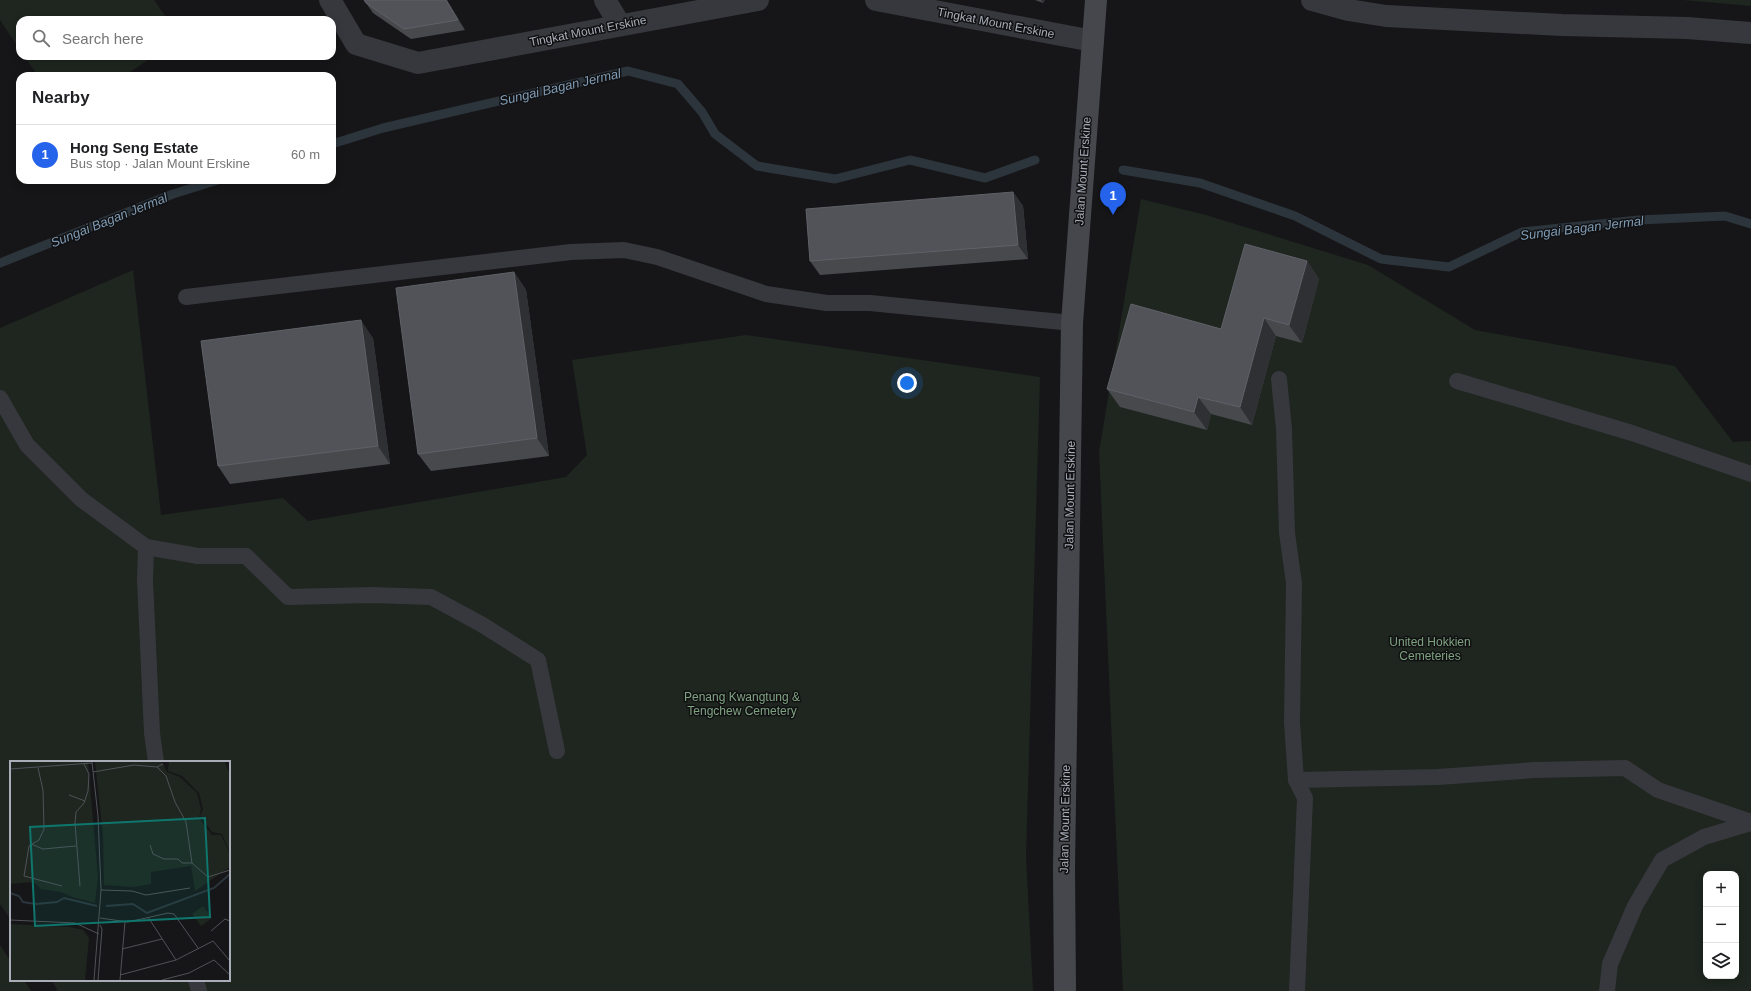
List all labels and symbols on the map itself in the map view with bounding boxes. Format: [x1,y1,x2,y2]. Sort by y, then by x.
street label: Tingkat Mount Erskine [936,5,1056,41]
street label: Tingkat Mount Erskine [528,13,648,49]
water label: Sungai Bagan Jermal [498,65,623,108]
street label: Jalan Mount Erskine [1072,116,1094,226]
pin: 1 [1100,182,1126,215]
water label: Sungai Bagan Jermal [49,189,170,250]
water label: Sungai Bagan Jermal [1519,213,1646,243]
your location [897,373,917,393]
street label: Jalan Mount Erskine [1062,440,1078,549]
park label: United Hokkien Cemeteries [1389,635,1471,663]
park label: Penang Kwangtung & Tengchew Cemetery [684,690,800,718]
inset map [10,761,230,981]
street label: Jalan Mount Erskine [1057,764,1073,873]

